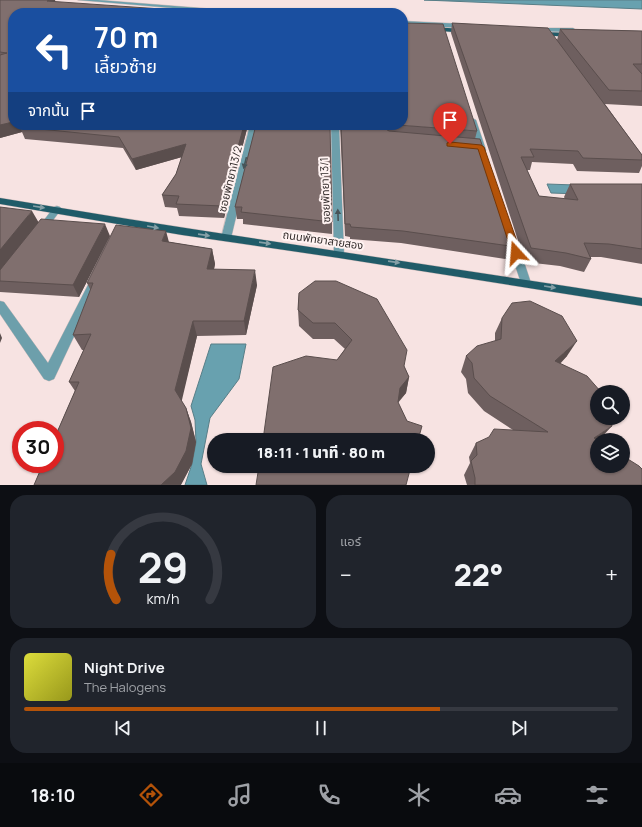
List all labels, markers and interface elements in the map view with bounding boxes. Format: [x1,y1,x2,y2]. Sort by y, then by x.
text: 70 m [94,18,158,56]
icon: left [28,24,80,76]
text: เลี้ยวซ้าย [94,54,157,78]
text: จากนั้น [28,100,69,121]
icon: arrive [77,100,99,122]
pin [433,103,467,144]
icon: arrive [439,109,461,131]
street label: ซอยพัทยา 13/2 [214,144,245,213]
one-way arrow [241,157,247,169]
street label: ซอยพัทยา 13/1 [316,157,333,223]
one-way arrow [32,204,45,210]
one-way arrow [335,208,341,221]
one-way arrow [147,224,159,230]
street label: ถนนพัทยาสายสอง [282,226,364,253]
one-way arrow [198,232,210,238]
position arrow [495,232,537,274]
one-way arrow [259,240,271,246]
one-way arrow [388,259,400,265]
one-way arrow [544,284,556,290]
map controls [590,385,630,473]
button: search [590,385,630,425]
speed limit sign: 30 [12,421,64,473]
button: layers [590,433,630,473]
text: 18:11 · 1 นาที · 80 m [257,442,385,463]
text: แอร์ [340,532,361,550]
text: 29 [138,538,188,594]
text: 22° [454,554,503,595]
text: − [340,560,352,590]
text: + [605,560,618,590]
text: km/h [146,588,180,607]
text: Night Drive [84,657,165,678]
text: The Halogens [84,678,166,696]
icon: previous [112,717,134,739]
icon: pause [310,717,332,739]
icon: next [508,717,530,739]
icon: directions [137,781,165,809]
icon: music [226,781,254,809]
icon: phone [315,781,343,809]
icon: climate [405,781,433,809]
icon: car [494,781,522,809]
icon: filters [583,781,611,809]
text: 18:10 [31,783,75,807]

